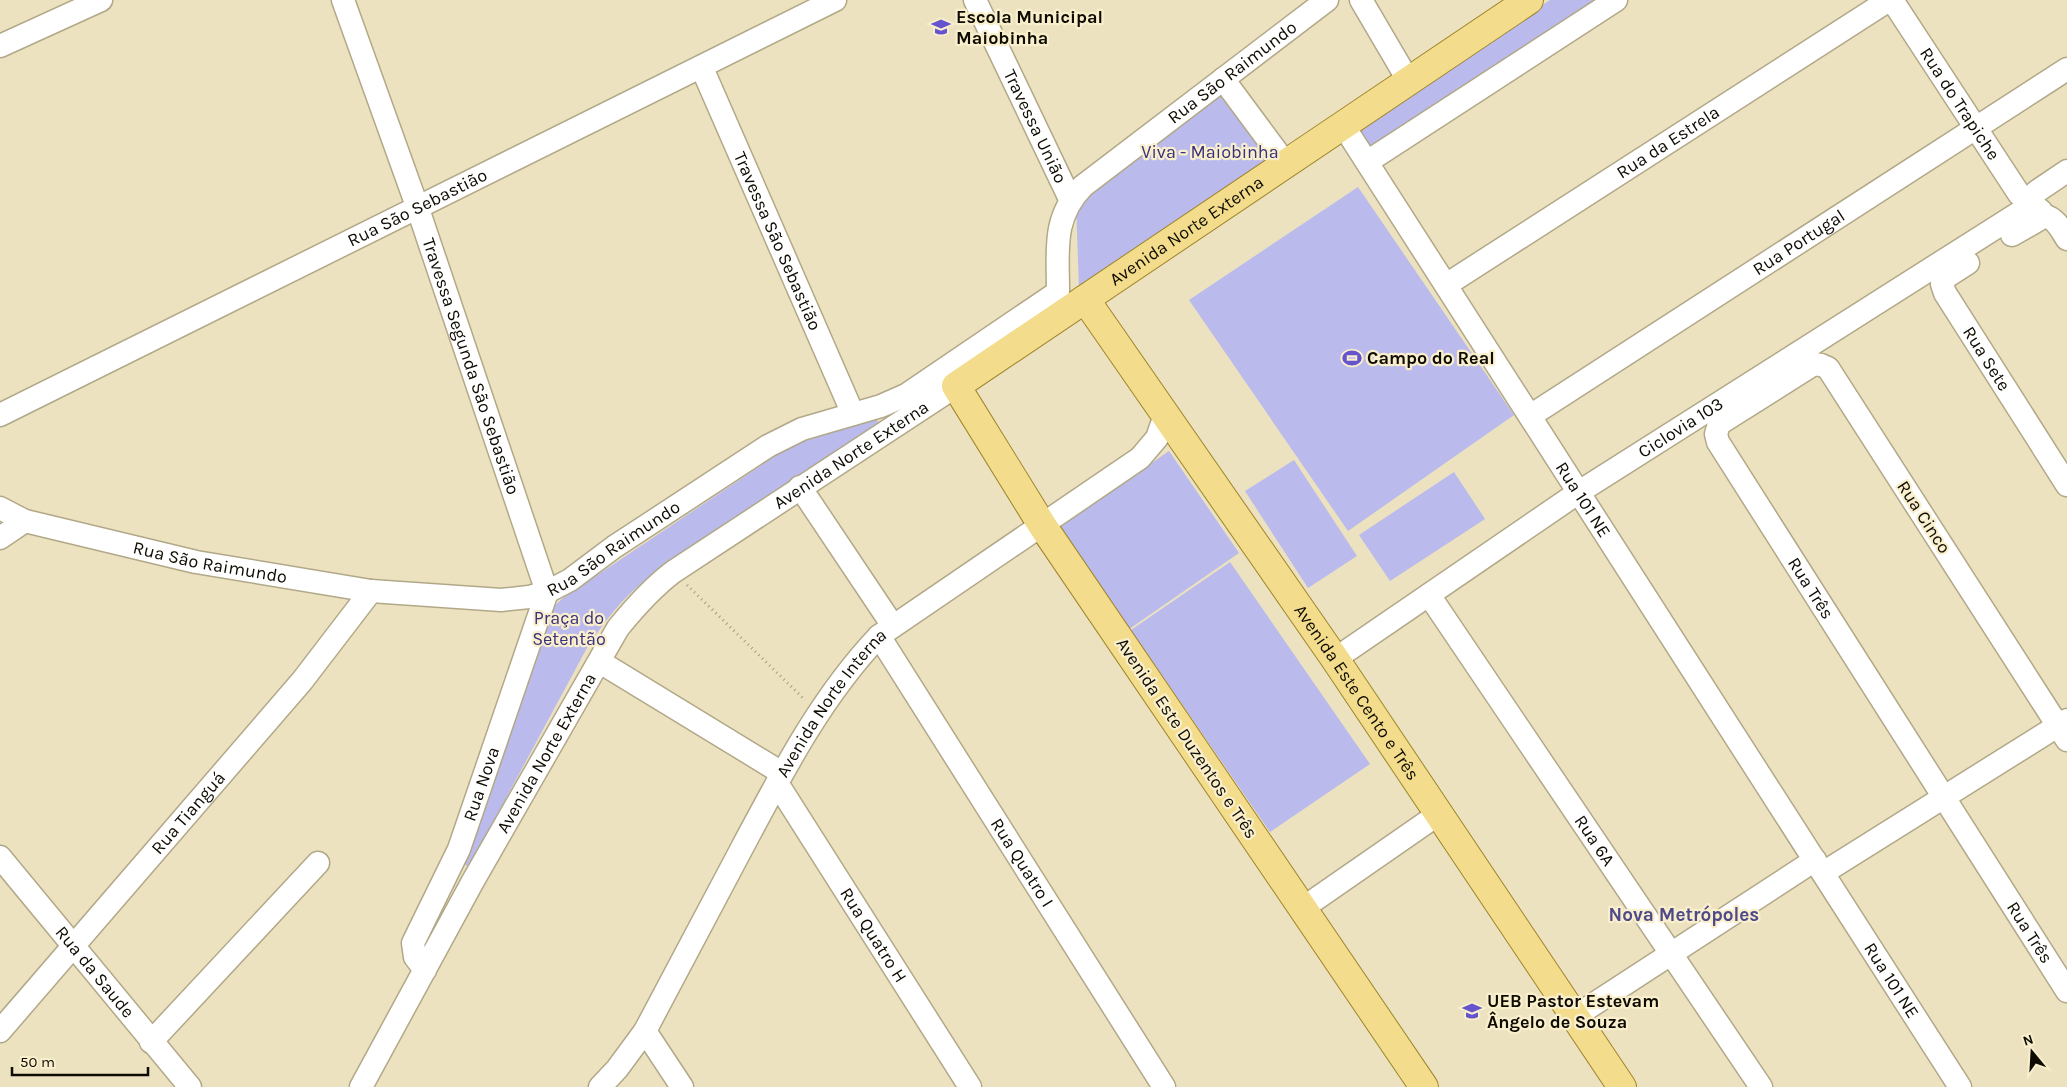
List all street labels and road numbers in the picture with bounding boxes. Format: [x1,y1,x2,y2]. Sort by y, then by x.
street label: Rua São Raimundo [1163,16,1301,129]
street label: Rua do Trapiche [1915,43,2005,164]
street label: Travessa União [999,66,1072,187]
street label: Rua da Estrela [1612,101,1724,183]
street label: Travessa São Sebastião [729,149,826,334]
street label: Rua São Sebastião [344,164,491,252]
street label: Avenida Norte Externa [1105,171,1268,290]
street label: Rua Portugal [1749,205,1849,280]
street label: Travessa Segunda São Sebastião [418,235,524,498]
street label: Rua Sete [1958,322,2015,395]
street label: Ciclovia 103 [1634,392,1727,463]
street label: Avenida Norte Externa [770,396,933,514]
street label: Rua 101 NE [1551,458,1616,541]
street label: Rua Cinco [1892,476,1956,558]
street label: Rua São Raimundo [543,496,684,601]
street label: Rua São Raimundo [131,536,289,588]
street label: Rua Três [1783,553,1839,623]
street label: Avenida Este Cento e Três [1289,600,1424,784]
street label: Avenida Norte Interna [771,623,891,781]
street label: Avenida Este Duzentos e Três [1112,633,1262,843]
street label: Avenida Norte Externa [492,669,601,837]
street label: Rua Nova [458,744,504,824]
street label: Rua Tianguá [146,767,230,859]
street label: Rua 6A [1570,811,1620,870]
street label: Rua Quatro I [986,814,1058,911]
street label: Rua Quatro H [835,883,912,987]
street label: Rua Três [2002,897,2058,967]
street label: Rua da Saude [51,921,139,1022]
street label: Rua 101 NE [1859,938,1924,1022]

